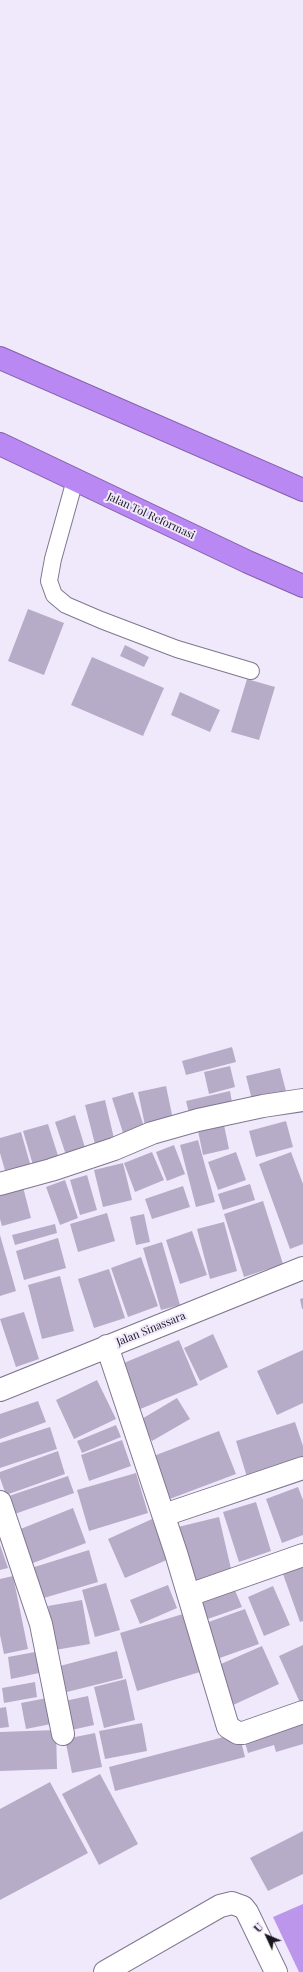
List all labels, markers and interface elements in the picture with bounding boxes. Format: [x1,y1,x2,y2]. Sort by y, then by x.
street label: Jalan Tol Reformasi [105,490,197,542]
street label: Jalan Sinassara [114,1309,188,1349]
north arrow [247,1916,287,1956]
text: U [250,1919,266,1935]

